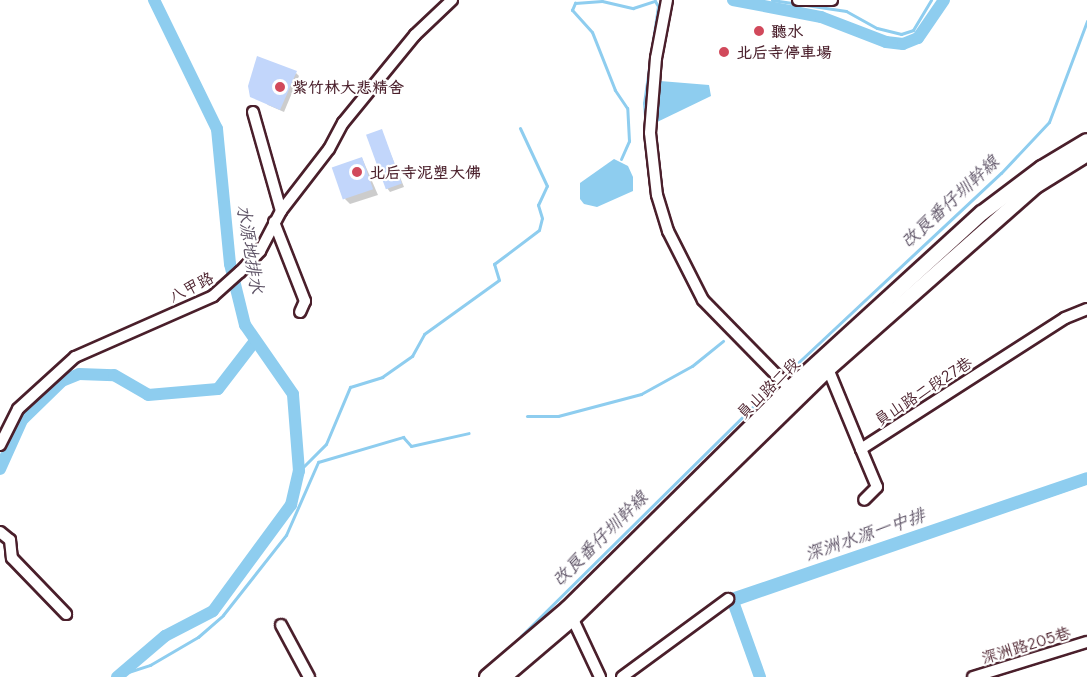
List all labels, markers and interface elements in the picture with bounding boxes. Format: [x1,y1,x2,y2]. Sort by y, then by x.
place label: 聽水 [771,21,803,41]
marker: 聽水 [752,24,766,38]
place label: 北后寺停車場 [736,42,832,62]
marker: 北后寺停車場 [717,45,731,59]
place label: 紫竹林大悲精舍 [292,77,404,97]
marker: 紫竹林大悲精舍 [273,80,287,94]
water label: 改良番仔圳幹線 [897,151,1003,253]
place label: 北后寺泥塑大佛 [369,162,481,182]
marker: 北后寺泥塑大佛 [350,165,364,179]
water label: 水源地排水 [232,203,268,295]
street label: 八甲路 [165,268,217,306]
street label: 員山路二段27巷 [871,352,975,430]
street label: 員山路二段 [733,353,803,423]
water label: 改良番仔圳幹線 [548,487,652,591]
water label: 深洲水源一中排 [802,504,928,566]
street label: 深洲路205巷 [979,622,1073,668]

